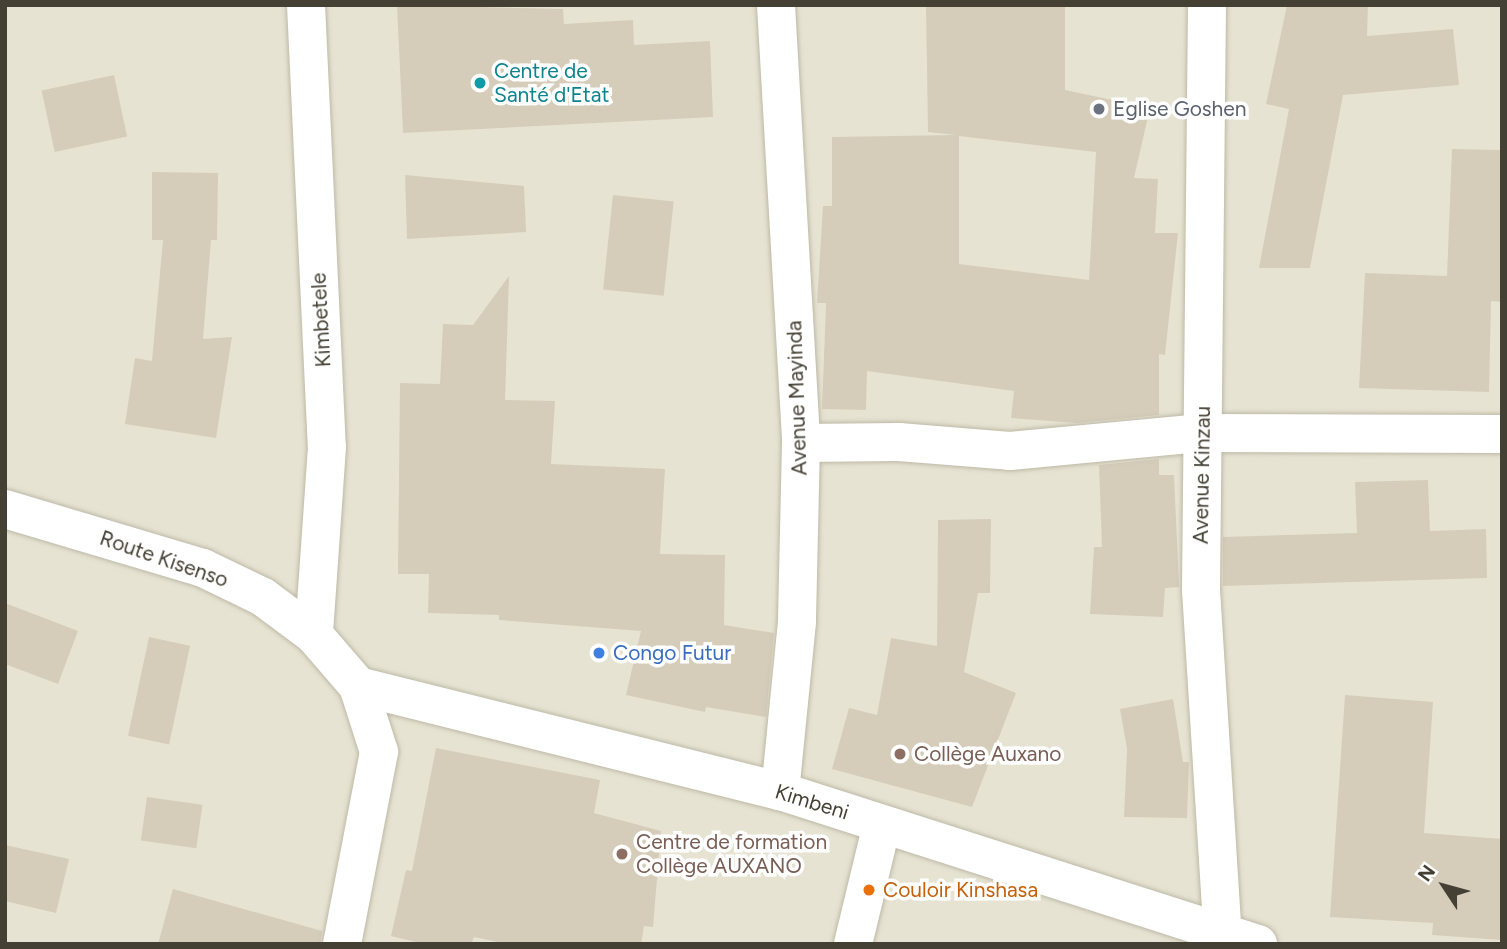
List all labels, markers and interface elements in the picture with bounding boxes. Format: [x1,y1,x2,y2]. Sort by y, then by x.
place label: Centre de Santé d'Etat [494,58,609,108]
marker: Centre de Santé d'Etat [472,75,488,91]
place label: Eglise Goshen [1113,96,1247,122]
marker: Eglise Goshen [1091,101,1107,117]
street label: Kimbetele [306,272,336,368]
street label: Avenue Mayinda [782,320,812,476]
street label: Avenue Kinzau [1188,406,1216,544]
street label: Route Kisenso [96,525,232,593]
place label: Congo Futur [613,640,731,666]
marker: Congo Futur [591,645,607,661]
place label: Collège Auxano [914,741,1061,767]
marker: Collège Auxano [892,746,908,762]
street label: Kimbeni [772,779,852,825]
place label: Centre de formation Collège AUXANO [636,829,827,879]
marker: Centre de formation Collège AUXANO [614,846,630,862]
north arrow [1409,851,1479,921]
text: N [1413,861,1440,886]
place label: Couloir Kinshasa [883,877,1038,903]
marker: Couloir Kinshasa [861,882,877,898]

